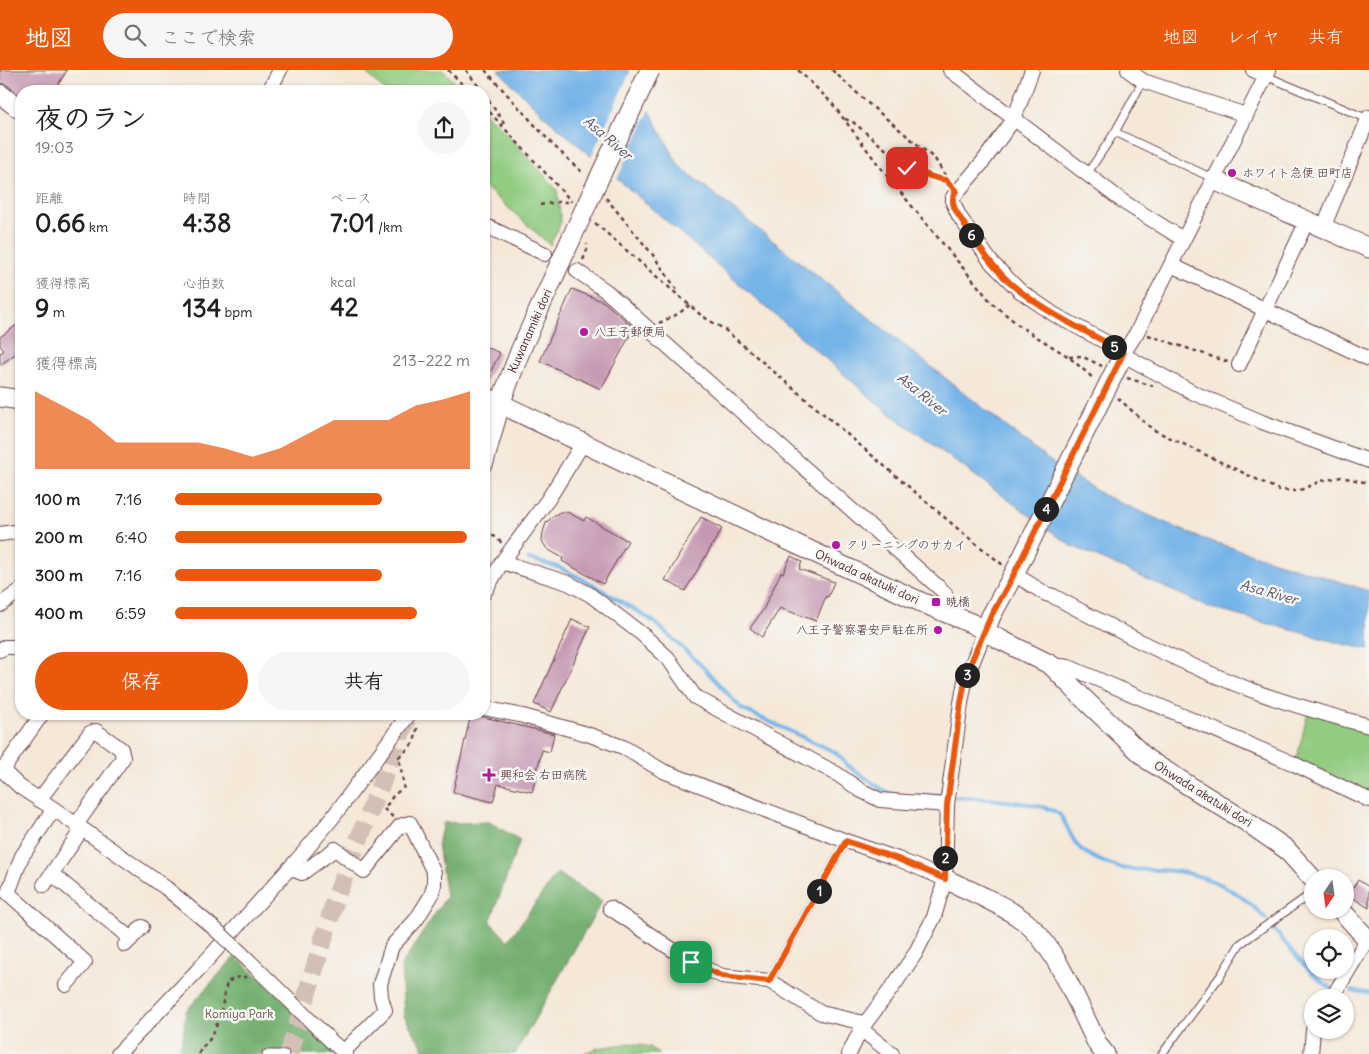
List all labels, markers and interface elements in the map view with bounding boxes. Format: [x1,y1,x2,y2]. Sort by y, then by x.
search box [103,13,453,58]
icon: search [121,21,149,49]
text: 地図 [25,22,73,52]
text: ここで検索 [161,25,256,49]
text: 地図 [1163,25,1199,48]
text: レイヤ [1227,25,1280,48]
text: 共有 [1308,25,1344,48]
text: 夜のラン [35,100,147,136]
button: share [418,102,470,154]
water label: Asa River [580,112,638,166]
text: 19:03 [35,137,74,157]
pin [886,147,928,189]
icon: check [893,154,921,182]
place label: ホワイト急便 田町店 [1242,165,1353,180]
marker: ホワイト急便 田町店 [1226,167,1238,179]
text: 距離 [35,189,63,207]
text: 時間 [183,189,211,207]
text: ペース [330,189,372,207]
text: 0.66 [35,207,85,239]
text: 4:38 [183,207,231,239]
text: 7:01 [330,207,375,239]
text: km [85,218,108,236]
text: /km [375,218,402,236]
pin: 6 [958,222,984,248]
text: 6 [967,226,976,244]
text: kcal [330,273,356,291]
text: 獲得標高 [35,274,91,292]
text: 心拍数 [183,274,225,292]
street label: Kuwanamiki dori [504,286,555,375]
text: 42 [330,291,358,323]
text: 9 [35,292,49,324]
text: 134 [183,292,221,324]
text: m [49,303,65,321]
text: bpm [221,303,253,321]
place label: 八王子郵便局 [594,324,666,339]
marker: 八王子郵便局 [578,326,590,338]
pin: 5 [1102,334,1126,360]
text: 5 [1110,338,1119,356]
text: 213–222 m [393,350,470,370]
text: 獲得標高 [35,353,99,373]
water label: Asa River [893,369,952,421]
text: 100 m [35,489,80,509]
text: 7:16 [115,489,142,509]
pin: 4 [1034,496,1058,522]
text: 4 [1042,500,1051,518]
text: 200 m [35,527,83,547]
text: 6:40 [115,527,148,547]
place label: クリーニングのサカイ [846,537,966,552]
marker: クリーニングのサカイ [830,539,842,551]
street label: Ohwada akatuki dori [813,546,922,607]
text: 300 m [35,565,83,585]
text: 7:16 [115,565,142,585]
water label: Asa River [1238,575,1302,609]
place label: 暁橋 [946,594,970,609]
marker: 暁橋 [930,596,942,608]
text: 400 m [35,603,83,623]
text: 6:59 [115,603,146,623]
place label: 八王子警察署安戸駐在所 [796,622,928,637]
marker: 八王子警察署安戸駐在所 [932,624,944,636]
button: 保存 [35,652,248,710]
button: 共有 [258,652,470,710]
pin: 3 [954,662,980,688]
text: 3 [964,666,971,684]
street label: Ohwada akatuki dori [1151,757,1255,830]
place label: 興和会 右田病院 [500,767,587,782]
marker: 興和会 右田病院 [482,768,496,782]
pin: 2 [932,846,958,870]
text: 2 [942,849,949,867]
north arrow [1304,869,1354,919]
map controls [1304,869,1354,1039]
pin: 1 [806,878,832,904]
text: 1 [817,882,822,900]
button: locate [1304,929,1354,979]
pin [670,941,712,983]
icon: arrive [677,948,705,976]
button: layers [1304,989,1354,1039]
park label: Komiya Park [205,1006,273,1021]

